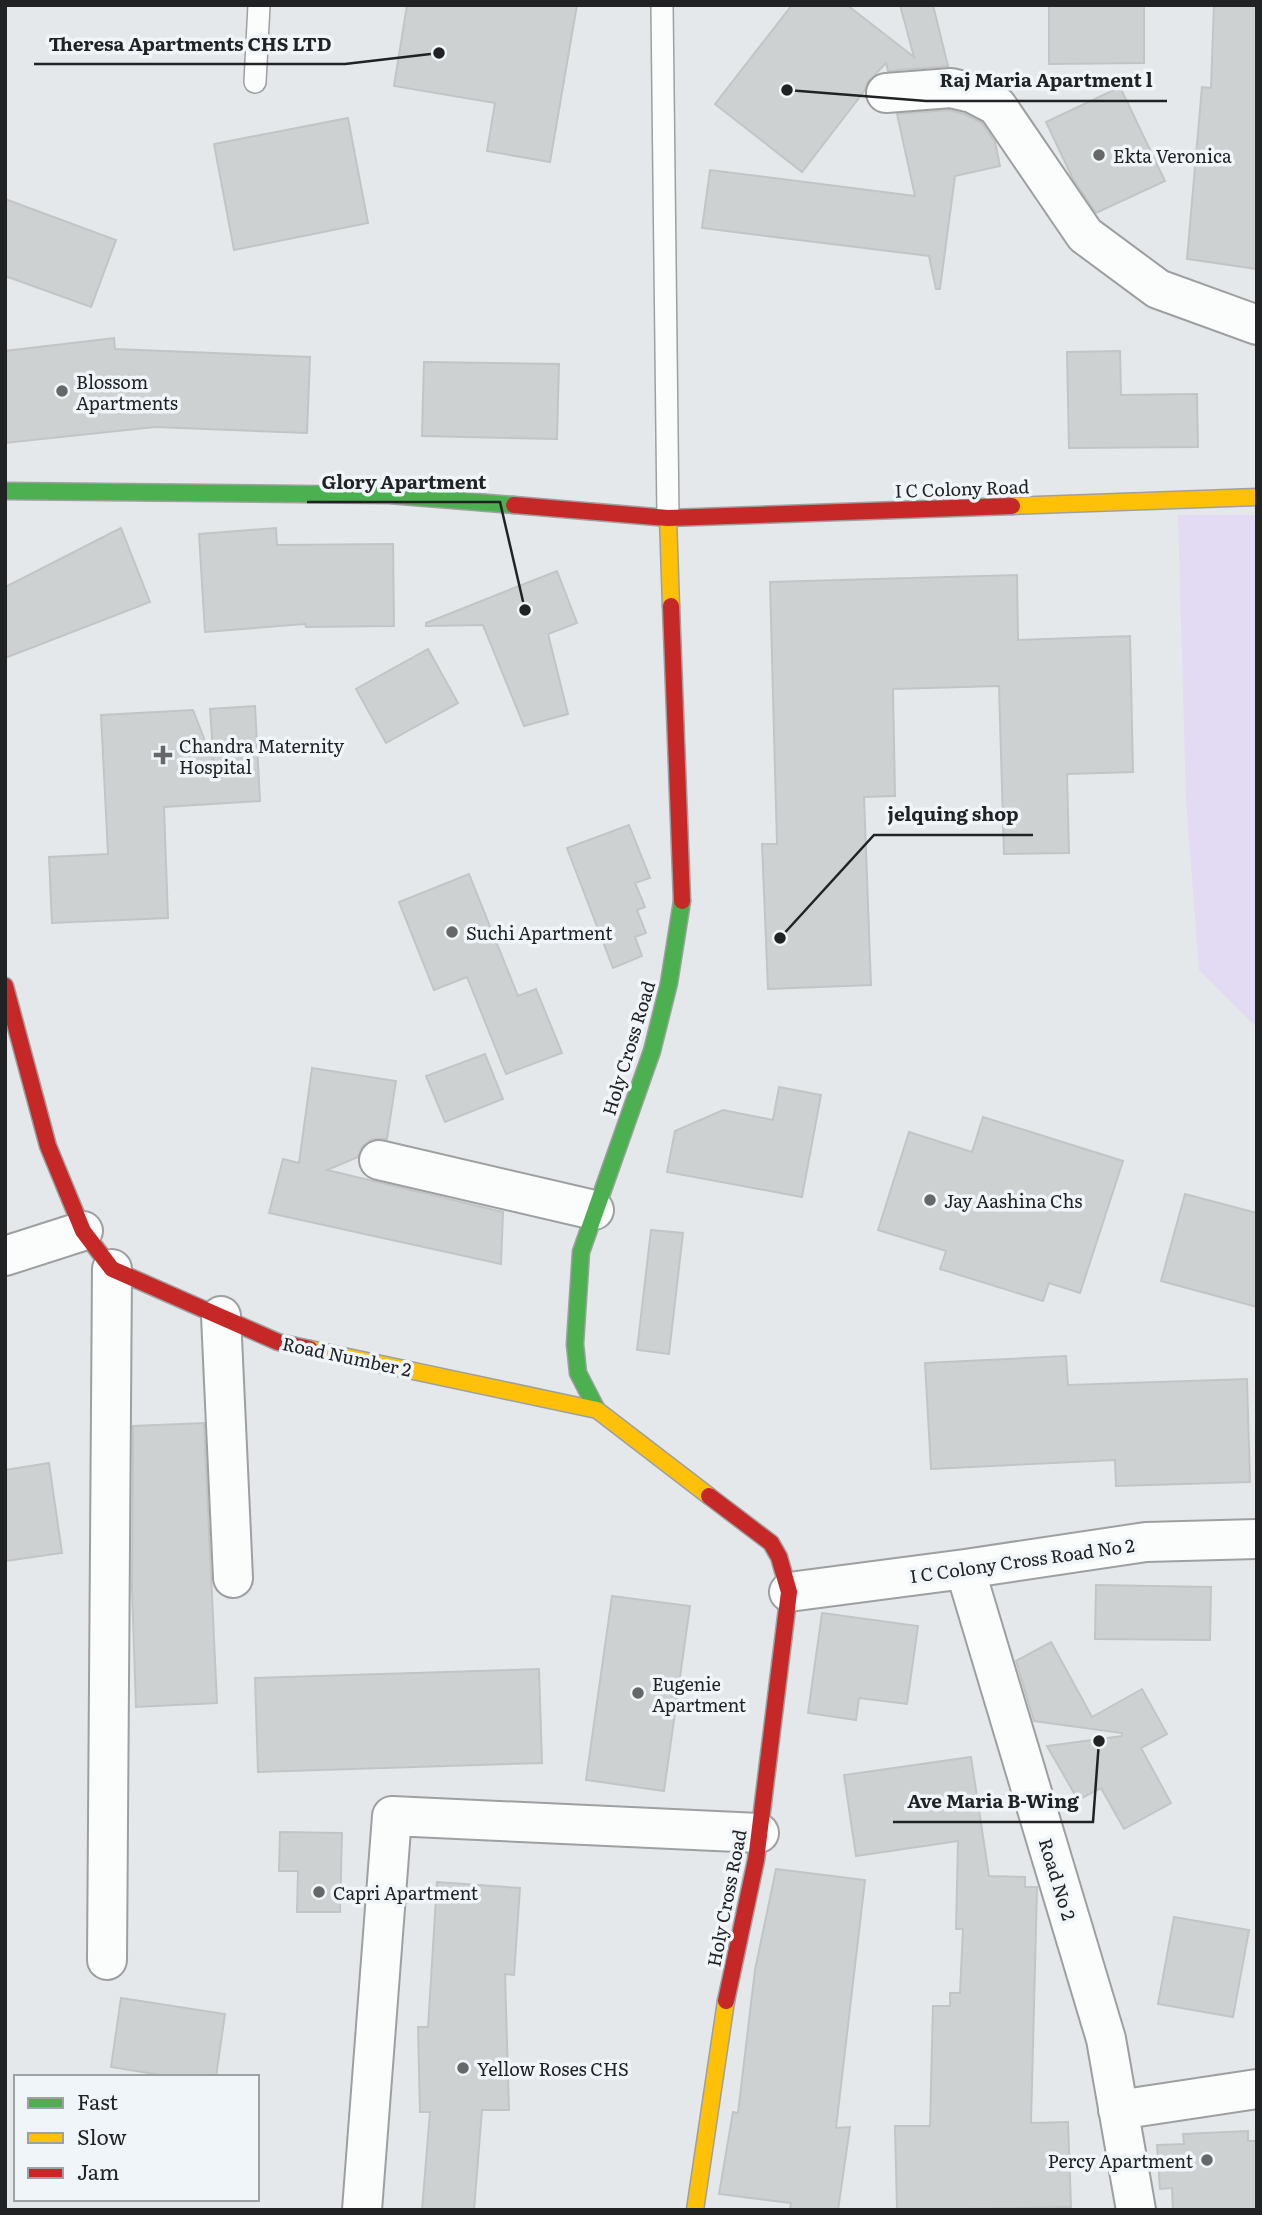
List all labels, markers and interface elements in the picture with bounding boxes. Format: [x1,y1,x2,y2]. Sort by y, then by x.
callout: Theresa Apartments CHS LTD [34,24,345,64]
text: Theresa Apartments CHS LTD [49,29,331,57]
callout: Raj Maria Apartment l [926,61,1167,101]
text: Raj Maria Apartment l [939,65,1153,93]
place label: Ekta Veronica [1113,142,1232,169]
marker: Ekta Veronica [1091,147,1107,163]
place label: Blossom Apartments [76,368,178,416]
marker: Blossom Apartments [54,383,70,399]
callout: Glory Apartment [307,462,500,502]
text: Glory Apartment [322,467,487,495]
street label: I C Colony Road [894,472,1030,504]
place label: Chandra Maternity Hospital [179,732,345,780]
marker: Chandra Maternity Hospital [153,745,173,765]
callout: jelquing shop [874,795,1033,835]
text: jelquing shop [888,799,1018,827]
place label: Suchi Apartment [466,919,613,946]
marker: Suchi Apartment [444,924,460,940]
street label: Holy Cross Road [595,977,661,1119]
place label: Jay Aashina Chs [944,1187,1082,1214]
marker: Jay Aashina Chs [922,1192,938,1208]
street label: Road Number 2 [280,1329,414,1383]
street label: I C Colony Cross Road No 2 [908,1531,1136,1589]
place label: Eugenie Apartment [652,1670,747,1718]
marker: Eugenie Apartment [630,1685,646,1701]
callout: Ave Maria B-Wing [893,1782,1093,1822]
text: Ave Maria B-Wing [907,1786,1079,1814]
street label: Holy Cross Road [699,1827,753,1969]
street label: Road No 2 [1033,1835,1083,1923]
place label: Capri Apartment [333,1879,479,1906]
marker: Capri Apartment [311,1884,327,1900]
place label: Yellow Roses CHS [477,2055,629,2082]
marker: Yellow Roses CHS [455,2060,471,2076]
legend [14,2075,259,2201]
text: Fast [77,2085,118,2116]
text: Slow [77,2120,127,2151]
place label: Percy Apartment [1048,2147,1194,2174]
marker: Percy Apartment [1199,2152,1215,2168]
text: Jam [77,2155,119,2186]

